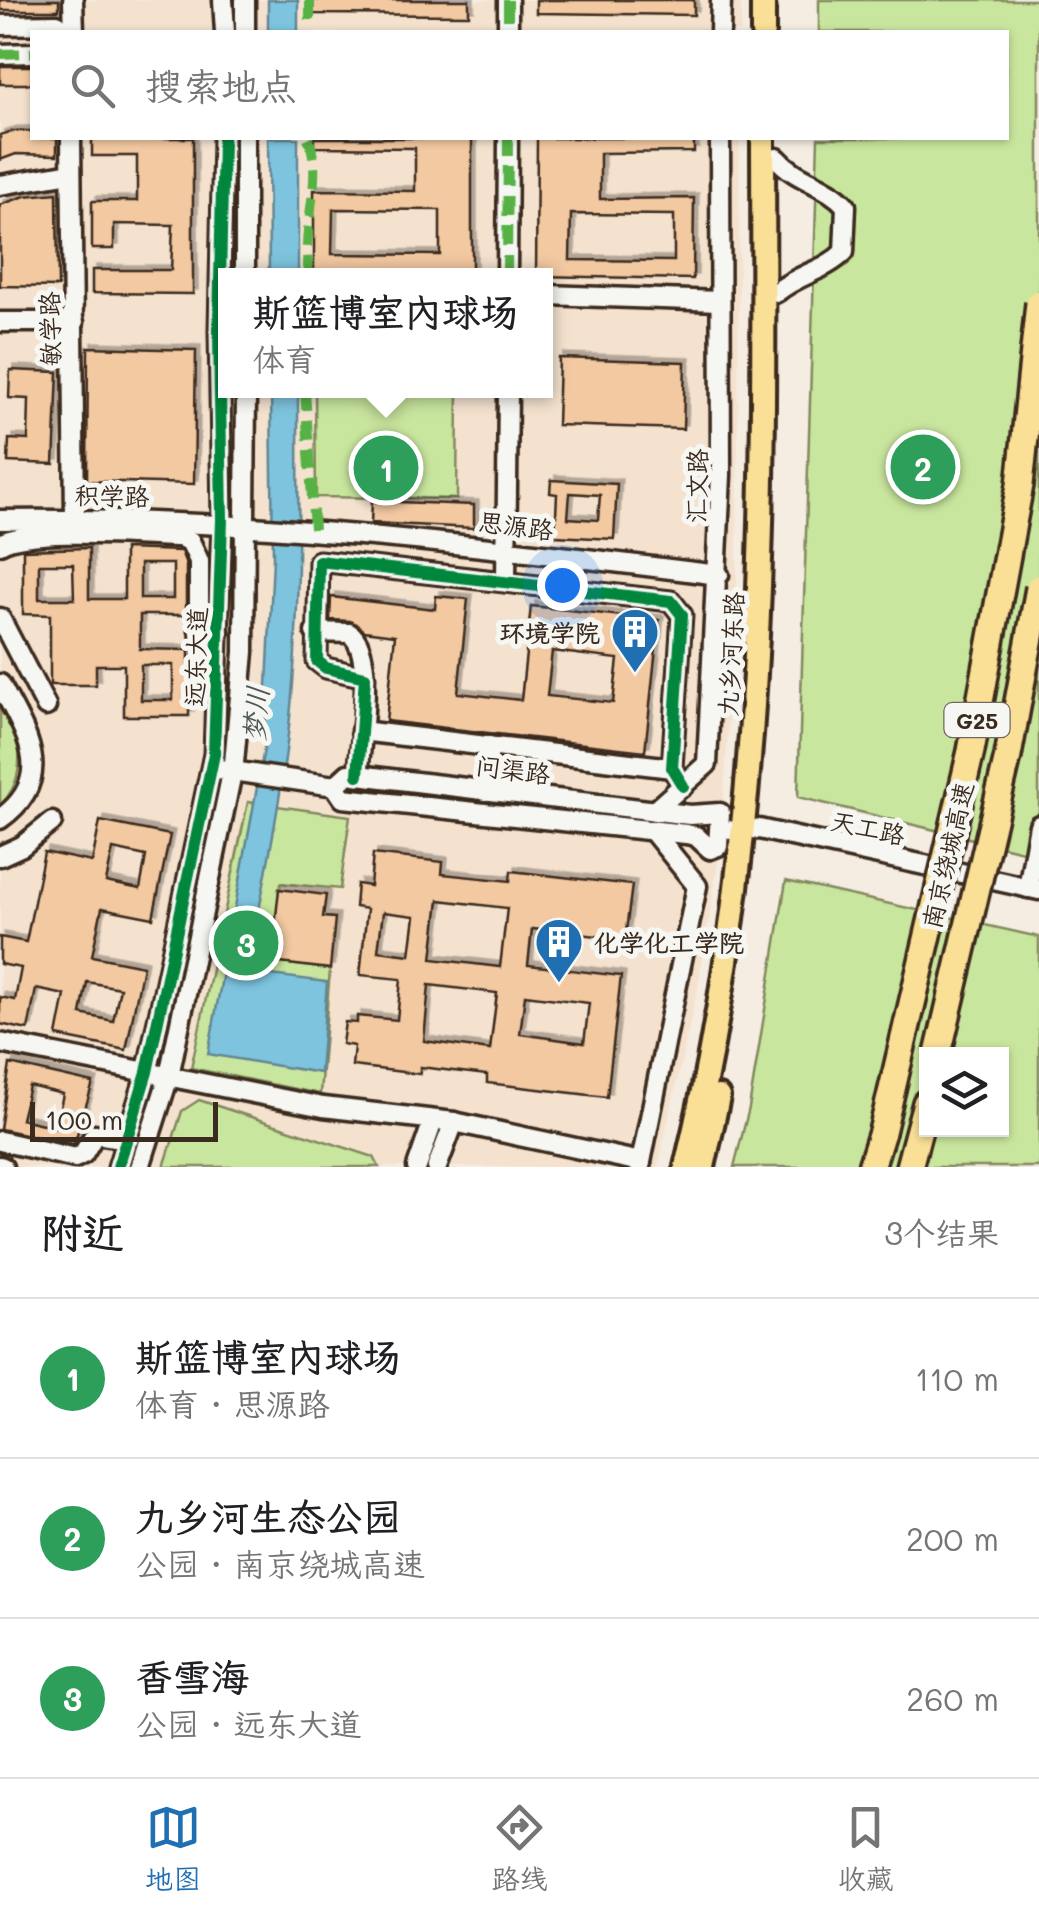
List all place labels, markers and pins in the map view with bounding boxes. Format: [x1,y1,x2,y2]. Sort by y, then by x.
pin: 1 [354,430,418,506]
pin: 2 [890,430,956,504]
building icon: 环境学院 [609,606,661,674]
place label: 环境学院 [500,616,600,648]
pin: 3 [214,906,278,980]
building icon: 化学化工学院 [533,916,585,984]
place label: 化学化工学院 [594,926,744,958]

